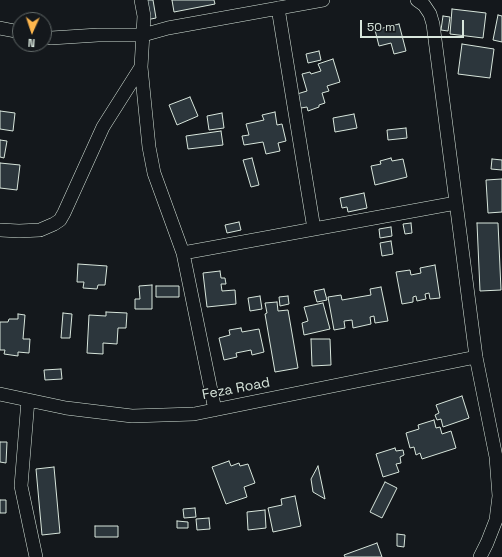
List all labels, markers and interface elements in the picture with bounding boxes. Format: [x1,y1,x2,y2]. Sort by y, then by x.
north arrow [12,12,52,52]
scale bar [362,12,466,38]
text: 50 m [367,19,395,35]
text: N [27,36,35,50]
street label: Feza Road [201,374,271,404]

